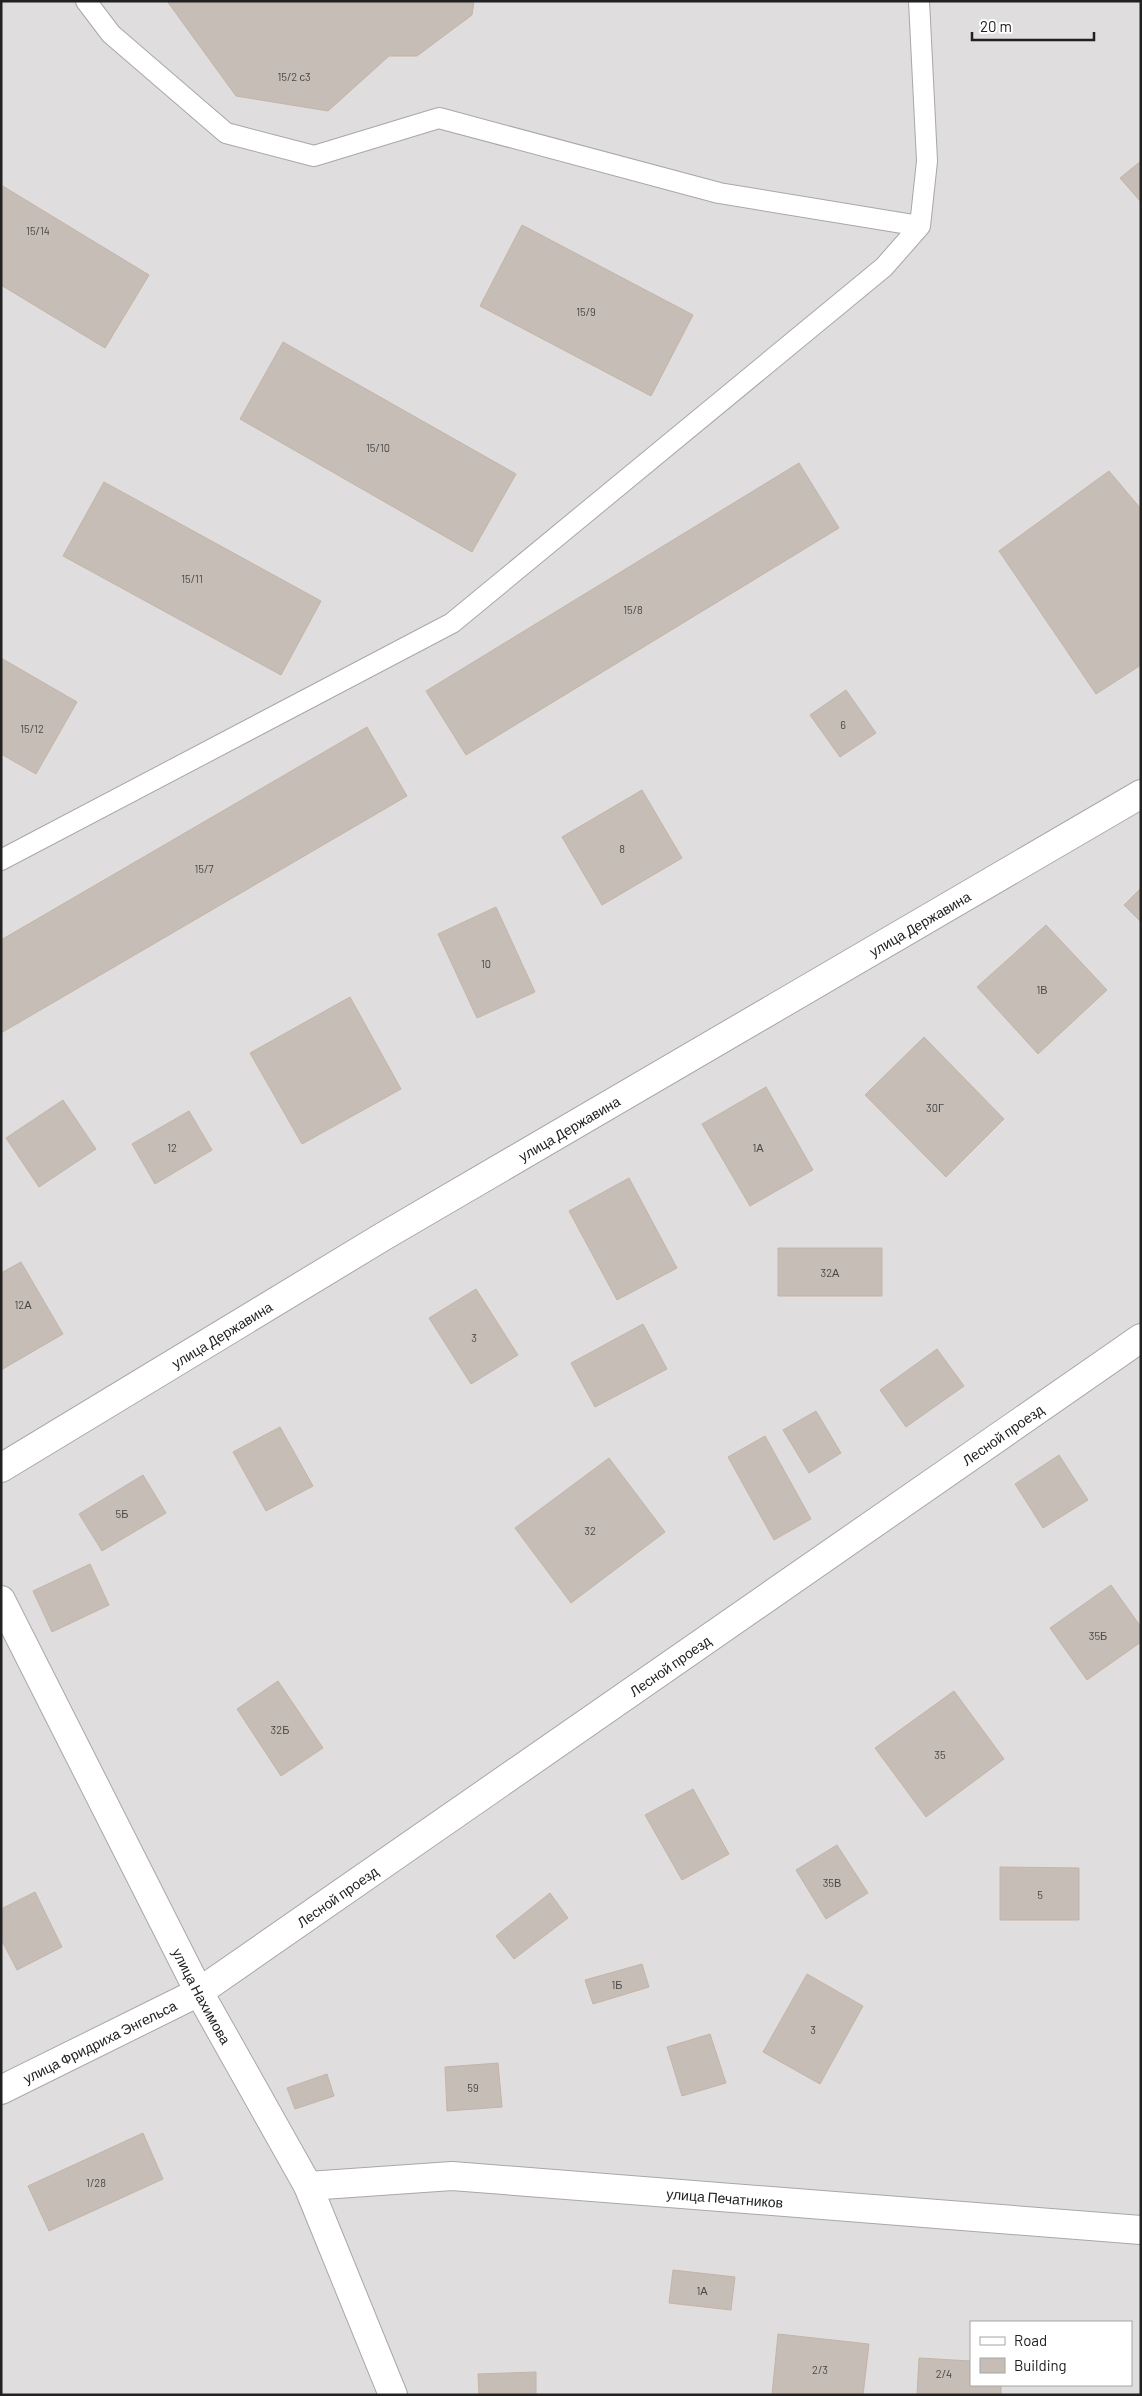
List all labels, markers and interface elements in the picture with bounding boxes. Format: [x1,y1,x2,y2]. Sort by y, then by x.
scale bar [972,10,1094,42]
text: 20 m [980,17,1012,35]
house number: 15/2 с3 [277,70,311,83]
house number: 15/14 [26,224,50,237]
house number: 15/9 [576,305,596,318]
house number: 15/10 [366,441,390,454]
house number: 15/11 [181,572,203,585]
house number: 15/8 [623,603,643,616]
house number: 6 [840,718,846,731]
house number: 15/12 [20,722,44,735]
house number: 8 [619,842,625,855]
house number: 15/7 [194,862,214,875]
street label: улица Державина [866,887,973,959]
house number: 10 [481,957,491,970]
house number: 1В [1036,983,1048,996]
street label: улица Державина [515,1092,623,1164]
house number: 30Г [926,1101,944,1114]
house number: 12 [167,1141,177,1154]
house number: 1А [752,1141,764,1154]
house number: 32А [821,1266,840,1279]
street label: улица Державина [168,1297,275,1371]
house number: 12А [14,1298,32,1311]
house number: 3 [471,1331,477,1344]
street label: Лесной проезд [959,1400,1046,1468]
house number: 5Б [116,1507,128,1520]
house number: 32 [584,1524,596,1537]
house number: 35Б [1089,1629,1107,1642]
street label: Лесной проезд [626,1631,714,1699]
house number: 32Б [271,1723,289,1736]
house number: 35 [934,1748,946,1761]
street label: Лесной проезд [293,1862,381,1930]
house number: 35В [823,1876,841,1889]
house number: 5 [1037,1888,1043,1901]
street label: улица Нахимова [170,1945,235,2047]
house number: 1Б [611,1978,623,1991]
street label: улица Фридриха Энгельса [20,1996,179,2086]
house number: 3 [810,2023,816,2036]
house number: 59 [467,2081,479,2094]
house number: 1/28 [86,2176,106,2189]
street label: улица Печатников [666,2184,784,2210]
house number: 1А [696,2284,708,2297]
legend [970,2321,1132,2386]
text: Road [1014,2331,1047,2349]
text: Building [1014,2356,1067,2374]
house number: 2/3 [812,2363,828,2376]
house number: 2/4 [936,2367,952,2380]

